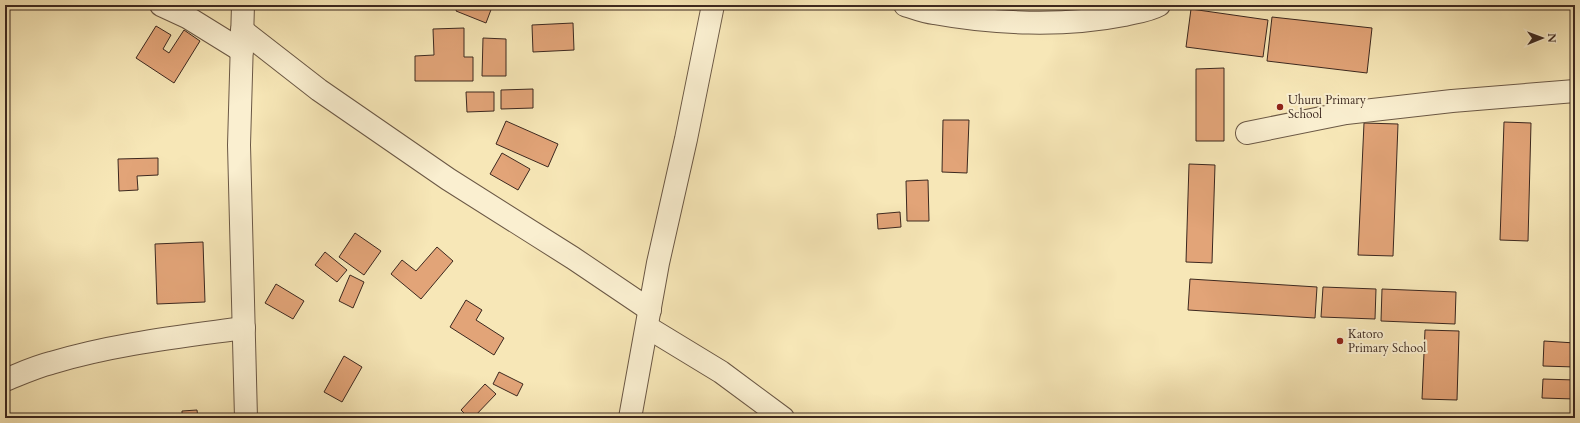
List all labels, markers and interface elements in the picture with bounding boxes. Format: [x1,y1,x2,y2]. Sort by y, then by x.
north arrow [1522,18,1562,58]
text: N [1544,33,1559,43]
place label: Uhuru Primary School [1288,92,1367,122]
marker: Uhuru Primary School [1275,102,1285,112]
place label: Katoro Primary School [1348,326,1426,356]
marker: Katoro Primary School [1335,336,1345,346]

